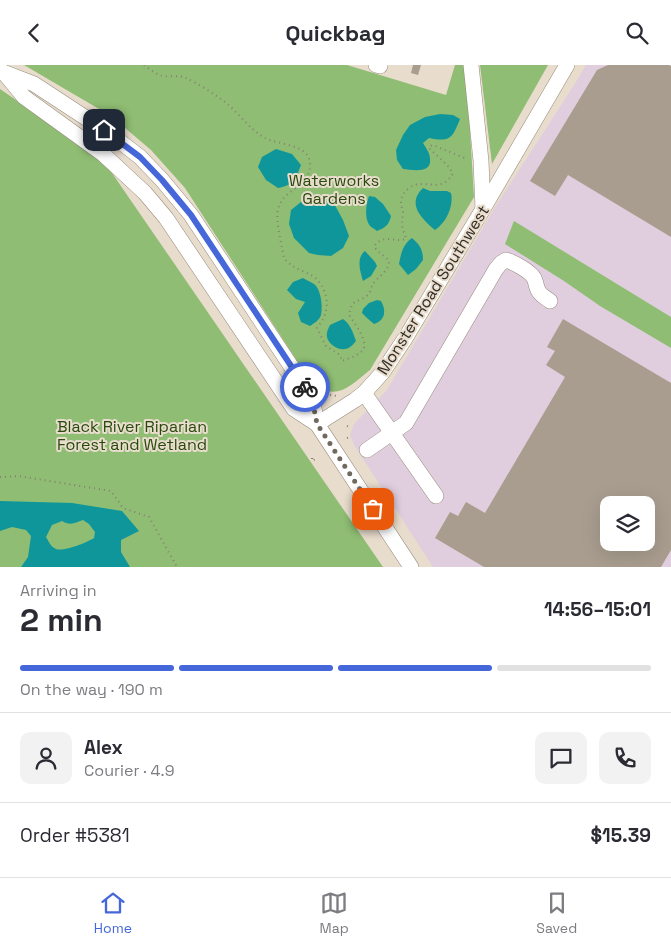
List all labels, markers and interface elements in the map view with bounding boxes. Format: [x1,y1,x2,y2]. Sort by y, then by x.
icon: back [20,19,48,47]
text: Quickbag [285,19,386,47]
icon: search [623,19,651,47]
pin [83,109,125,151]
icon: home [90,116,118,144]
park label: Waterworks Gardens [289,170,379,209]
street label: Monster Road Southwest [372,201,494,379]
courier [280,362,330,412]
icon: bike [291,373,319,401]
park label: Black River Riparian Forest and Wetland [57,416,207,455]
pin [352,488,394,530]
icon: bag [359,495,387,523]
map controls [600,496,655,551]
button: layers [600,496,655,551]
text: Arriving in [20,580,97,601]
text: 14:56–15:01 [544,597,651,622]
text: 2 min [20,600,103,640]
text: On the way · 190 m [20,679,163,700]
button: person [20,732,72,784]
button: chat [535,732,587,784]
button: phone [599,732,651,784]
text: Alex [84,735,123,760]
text: Courier · 4.9 [84,760,174,781]
text: Order #5381 [20,823,130,848]
text: $15.39 [591,823,651,848]
tab: Home [94,889,132,937]
tab: Map [320,889,349,937]
tab: Saved [536,889,577,937]

